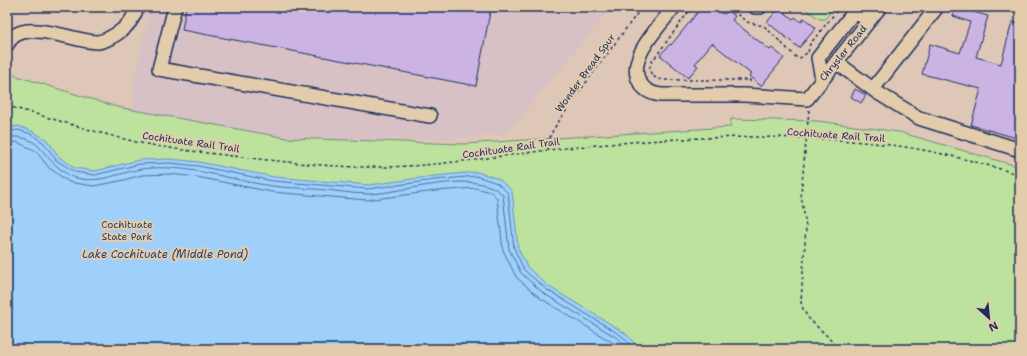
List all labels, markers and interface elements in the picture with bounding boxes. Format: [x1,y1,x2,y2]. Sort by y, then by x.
street label: Chrysler Road [816,22,870,84]
street label: Wonder Bread Spur [552,31,618,115]
street label: Cochituate Rail Trail [787,125,885,145]
street label: Cochituate Rail Trail [142,129,240,155]
street label: Cochituate Rail Trail [462,135,560,161]
park label: Cochituate State Park [101,218,153,243]
water label: Lake Cochituate (Middle Pond) [82,247,248,262]
north arrow [969,298,1009,338]
text: N [986,318,1001,335]

